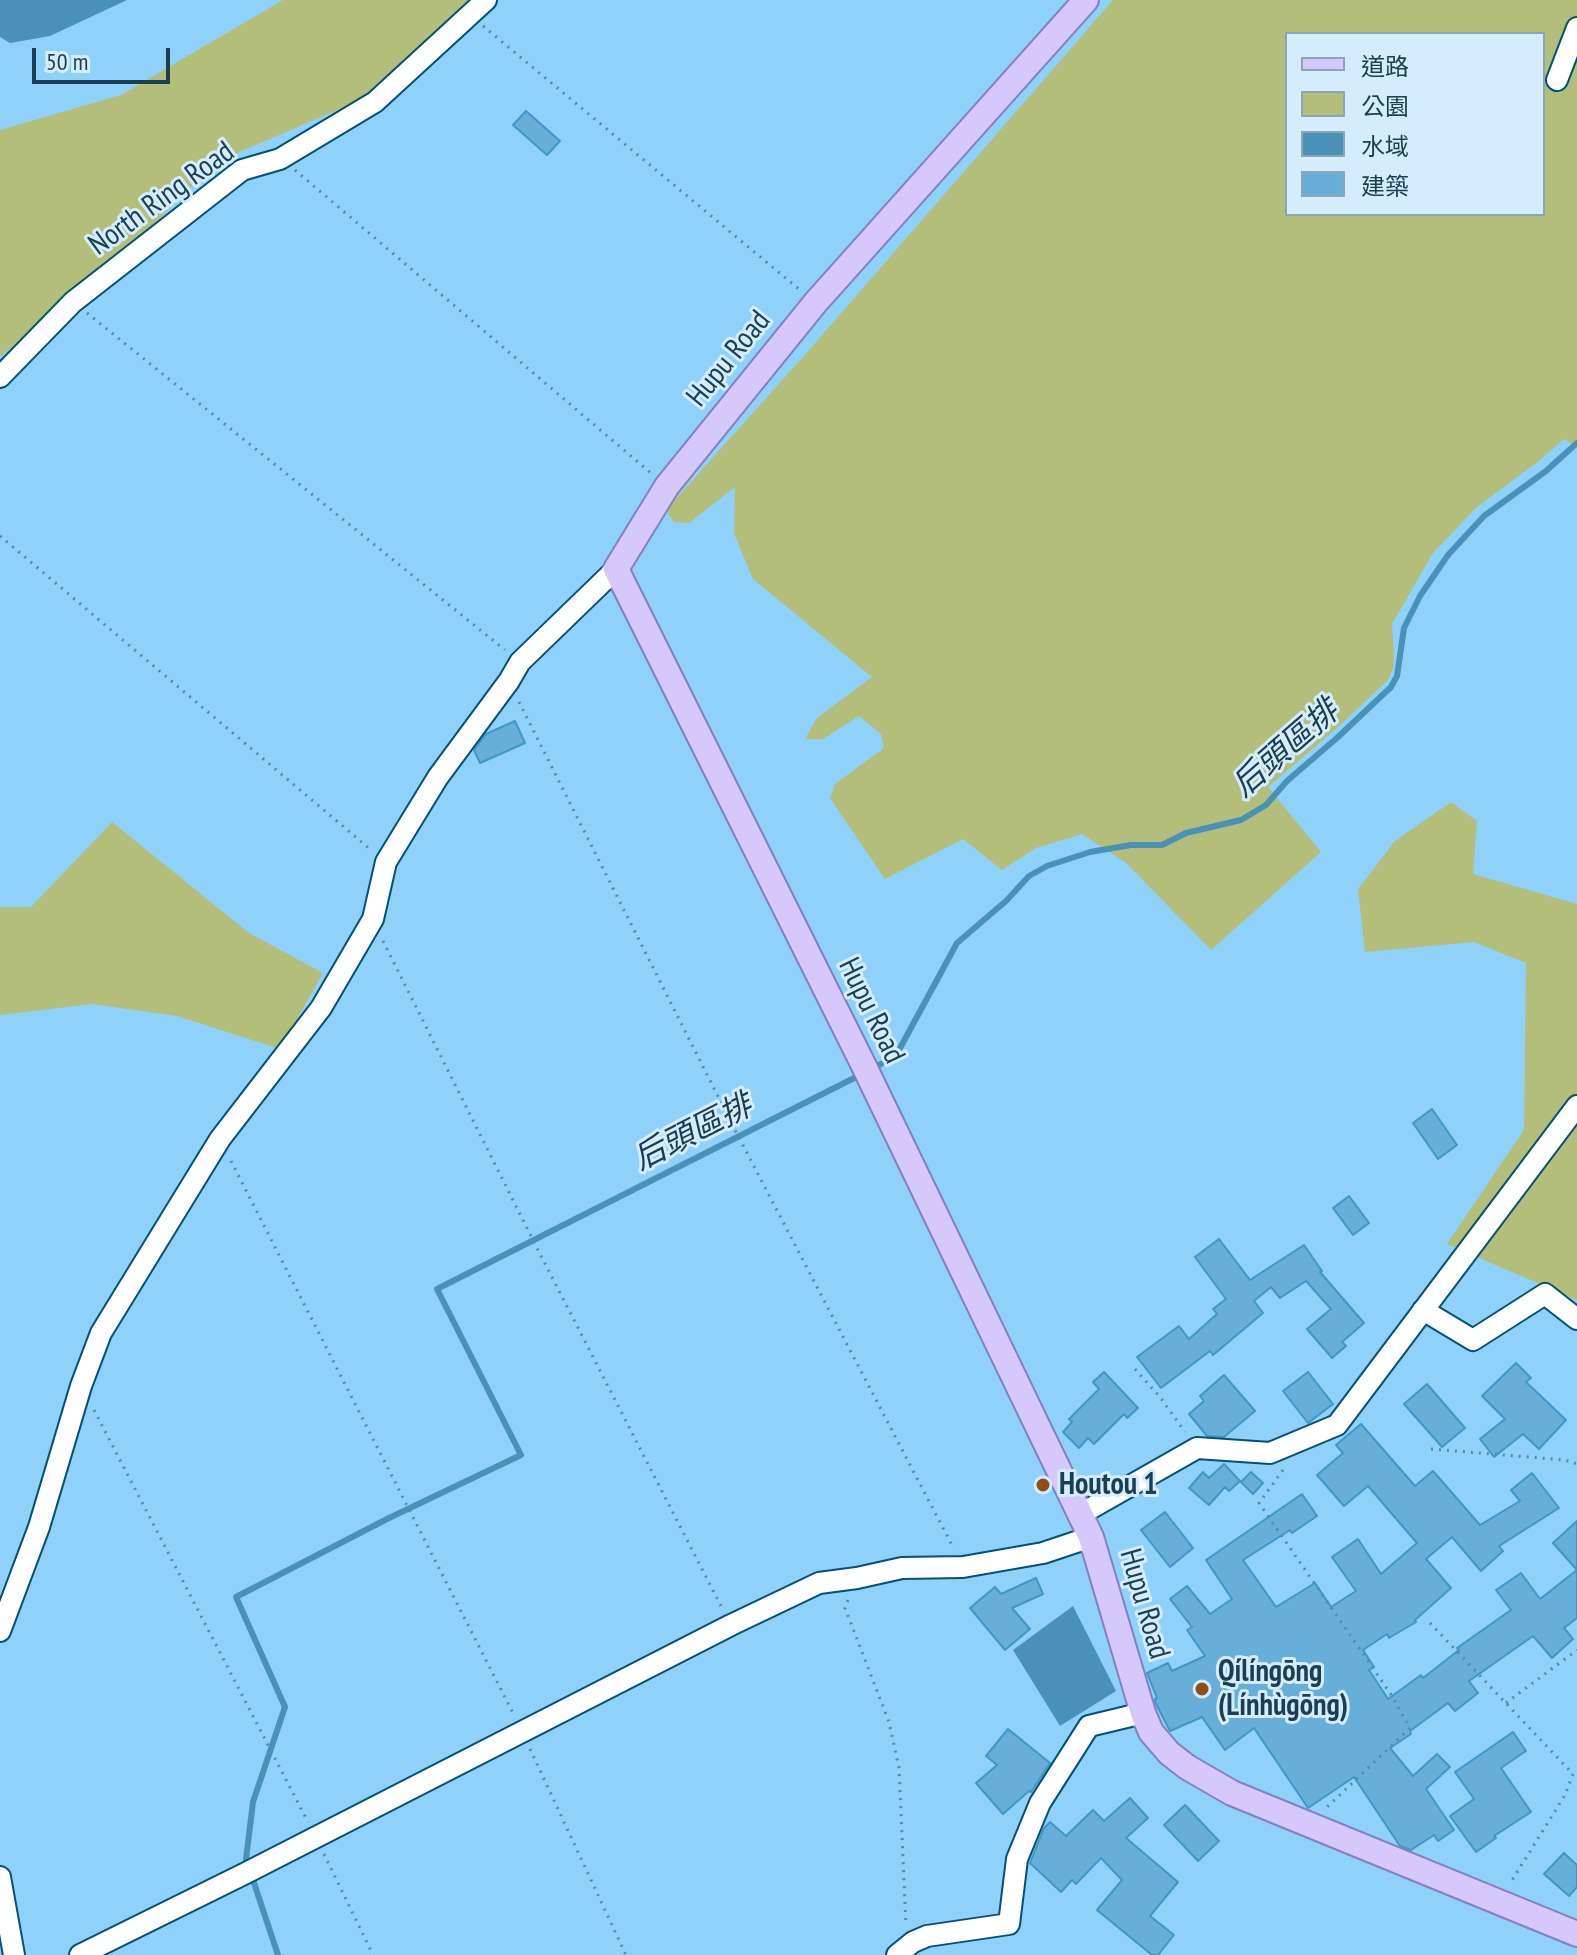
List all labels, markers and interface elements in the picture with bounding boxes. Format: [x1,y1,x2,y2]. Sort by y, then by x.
scale bar [36,32,174,82]
legend [1285,32,1545,216]
text: 50 m [46,46,88,77]
text: 道路 [1361,51,1409,82]
text: 公園 [1361,91,1409,122]
text: 水域 [1361,131,1409,162]
street label: North Ring Road [82,134,242,264]
text: 建築 [1361,171,1409,202]
street label: Hupu Road [680,304,778,414]
water label: 后頭區排 [1225,693,1347,805]
street label: Hupu Road [830,952,912,1070]
water label: 后頭區排 [627,1087,759,1179]
place label: Houtou 1 [1059,1467,1158,1503]
marker: Houtou 1 [1034,1476,1052,1494]
street label: Hupu Road [1111,1545,1177,1663]
place label: Qílíngōng (Línhùgōng) [1218,1654,1348,1724]
marker: Qílíngōng (Línhùgōng) [1193,1680,1211,1698]

